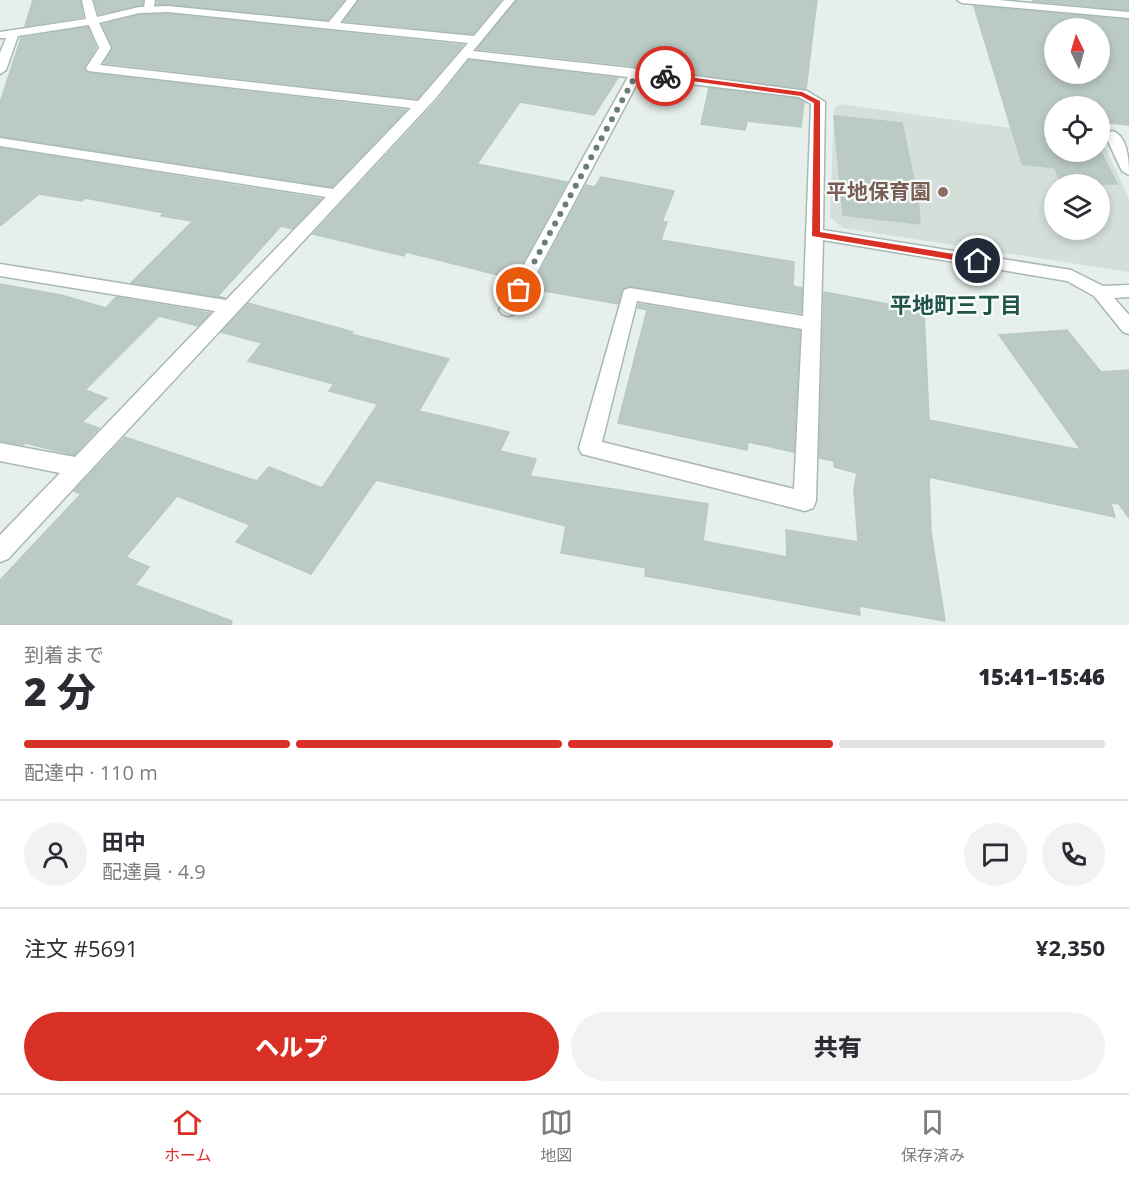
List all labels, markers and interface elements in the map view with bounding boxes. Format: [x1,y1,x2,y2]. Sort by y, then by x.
north arrow [1044,18,1110,84]
map controls [1044,18,1110,240]
courier [635,46,695,106]
icon: bike [649,60,682,93]
button: locate [1044,96,1110,162]
button: layers [1044,174,1110,240]
place label: 平地保育園 [826,177,931,205]
marker: 平地保育園 [936,185,950,199]
pin [952,235,1003,286]
icon: home [961,244,994,277]
pin [493,264,544,315]
icon: bag [502,273,535,306]
district label: 平地町三丁目 [890,289,1022,319]
text: 到着まで [24,641,104,668]
text: 15:41–15:46 [978,661,1105,691]
text: 2 分 [24,664,96,717]
text: 配達中 · 110 m [24,759,158,786]
button: person [24,823,87,886]
button: chat [964,823,1027,886]
button: phone [1042,823,1105,886]
text: 田中 [102,826,146,856]
text: 配達員 · 4.9 [102,858,206,885]
text: ¥2,350 [1036,932,1105,962]
text: 注文 #5691 [24,933,138,963]
button: ヘルプ [24,1012,559,1081]
button: 共有 [571,1012,1105,1081]
tab: ホーム [164,1106,212,1166]
tab: 地図 [540,1106,573,1166]
tab: 保存済み [901,1106,965,1166]

